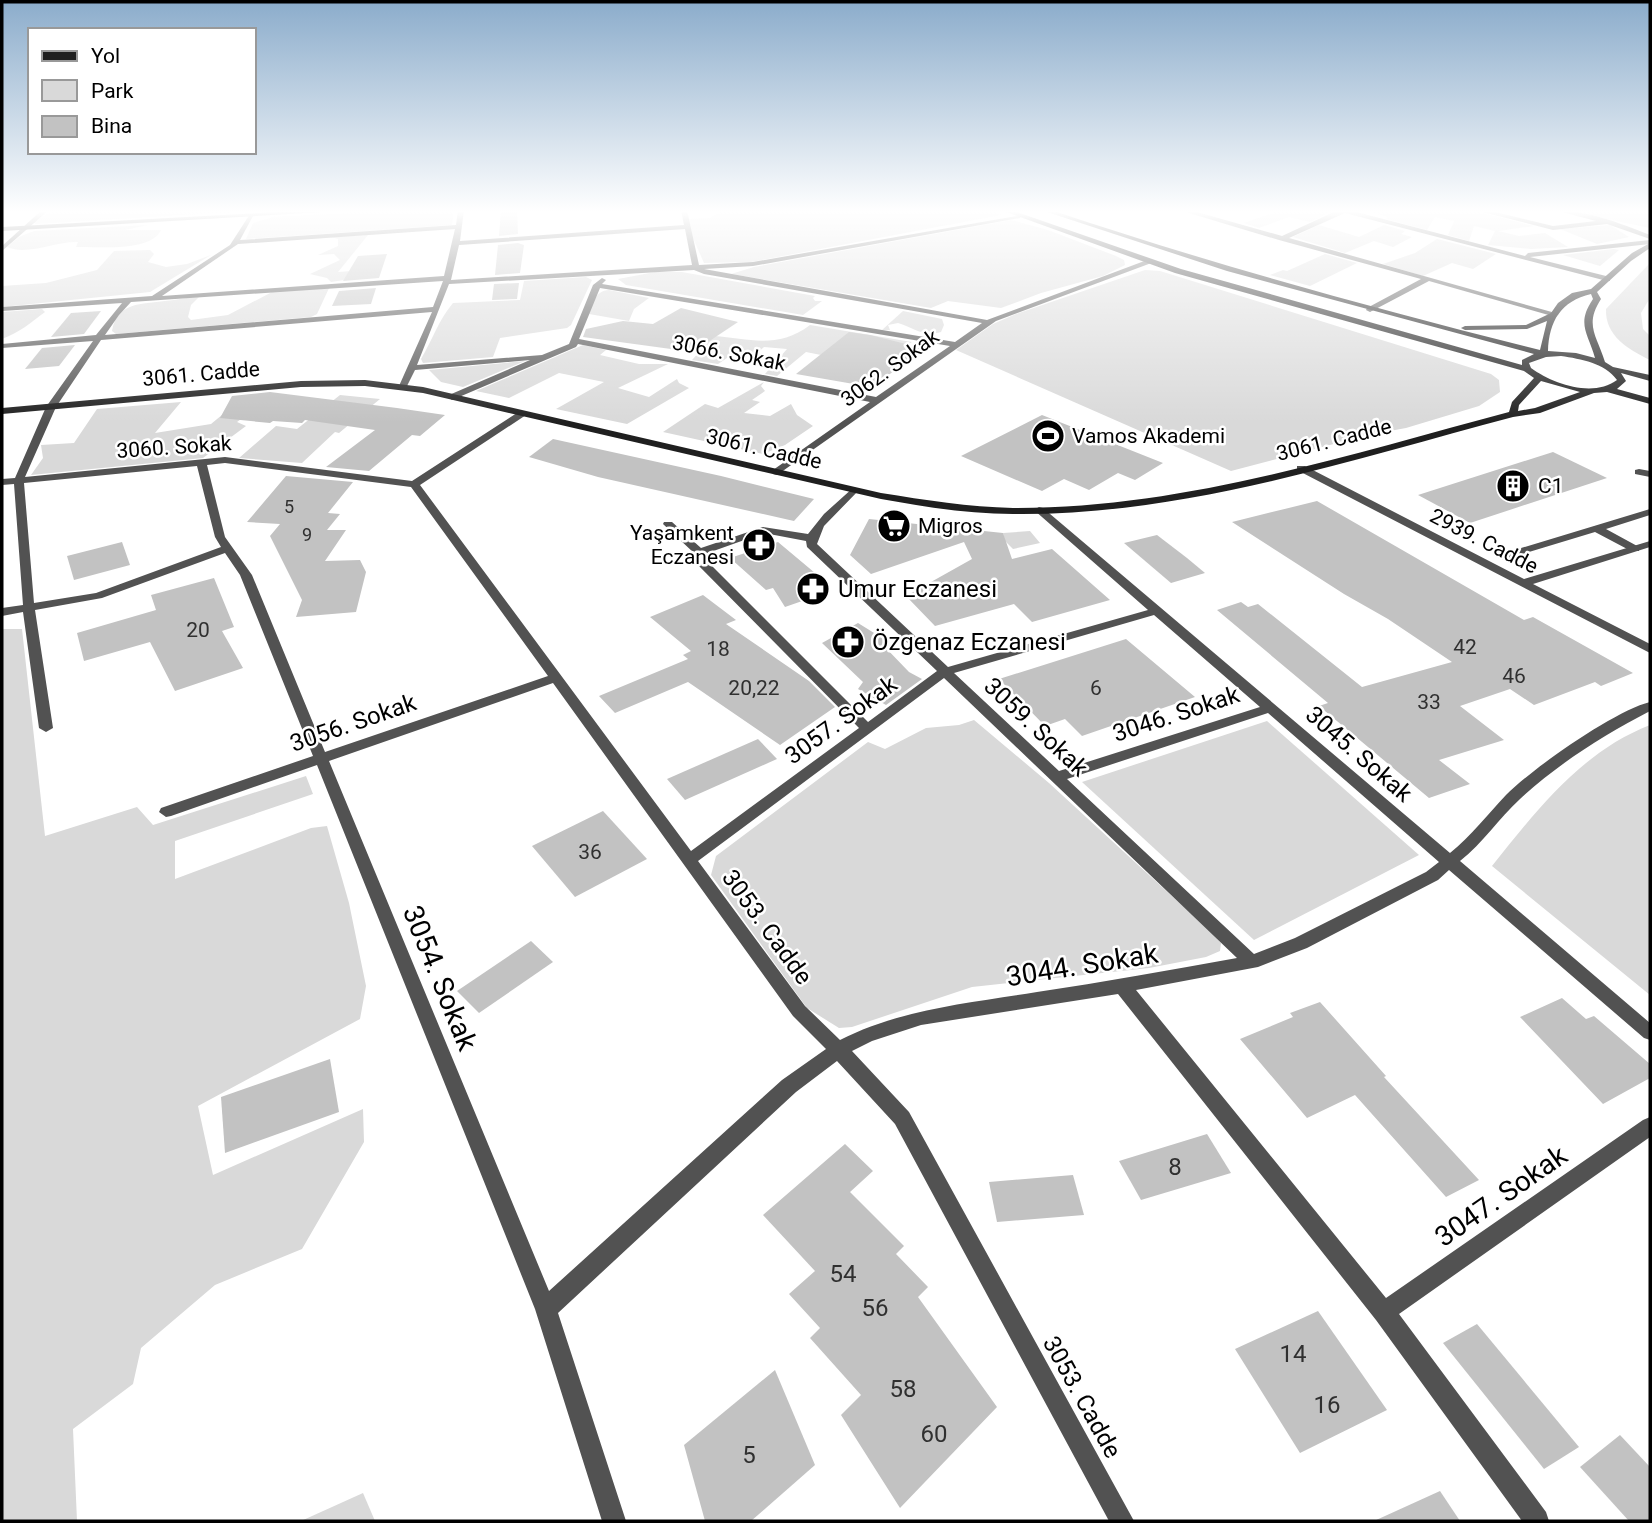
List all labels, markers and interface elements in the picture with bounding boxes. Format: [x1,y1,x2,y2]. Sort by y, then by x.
legend [28,28,256,154]
text: Yol [91,44,120,68]
text: Park [91,79,134,103]
text: Bina [91,114,132,138]
street label: 3062. Sokak [836,324,944,412]
street label: 3066. Sokak [670,330,788,376]
street label: 3061. Cadde [141,357,261,391]
street label: 3061. Cadde [1274,414,1394,466]
sports icon: Vamos Akademi [1029,417,1067,455]
street label: 3061. Cadde [704,424,824,474]
place label: Vamos Akademi [1072,424,1225,448]
street label: 3060. Sokak [116,431,233,463]
building icon: C1 [1494,467,1532,505]
place label: C1 [1538,474,1563,498]
house number: 5 [284,496,294,517]
street label: 2939. Cadde [1426,504,1542,578]
supermarket icon: Migros [875,507,913,545]
place label: Migros [918,514,983,538]
place label: Yaşamkent Eczanesi [630,521,734,569]
house number: 9 [302,524,312,545]
pharmacy icon: Yaşamkent Eczanesi [740,526,778,564]
pharmacy icon: Umur Eczanesi [794,570,832,608]
place label: Umur Eczanesi [838,575,997,603]
house number: 20 [186,618,210,642]
pharmacy icon: Özgenaz Eczanesi [829,623,867,661]
place label: Özgenaz Eczanesi [872,628,1066,656]
house number: 42 [1453,635,1477,659]
house number: 18 [706,637,730,661]
house number: 46 [1502,664,1526,688]
street label: 3057. Sokak [780,670,903,770]
street label: 3059. Sokak [978,672,1094,783]
house number: 20,22 [728,676,780,700]
house number: 6 [1090,676,1102,700]
street label: 3046. Sokak [1109,680,1244,748]
street label: 3056. Sokak [286,688,421,758]
house number: 33 [1417,690,1441,714]
street label: 3045. Sokak [1300,700,1418,808]
house number: 36 [578,840,602,864]
street label: 3053. Cadde [716,864,818,990]
street label: 3054. Sokak [396,901,484,1056]
street label: 3044. Sokak [1004,937,1161,993]
street label: 3047. Sokak [1429,1138,1574,1254]
house number: 8 [1168,1153,1182,1181]
house number: 54 [830,1260,856,1288]
house number: 56 [862,1294,888,1322]
street label: 3053. Cadde [1037,1331,1127,1463]
house number: 14 [1280,1340,1306,1368]
house number: 58 [890,1375,916,1403]
house number: 16 [1314,1391,1340,1419]
house number: 60 [921,1420,947,1448]
house number: 5 [742,1441,756,1469]

